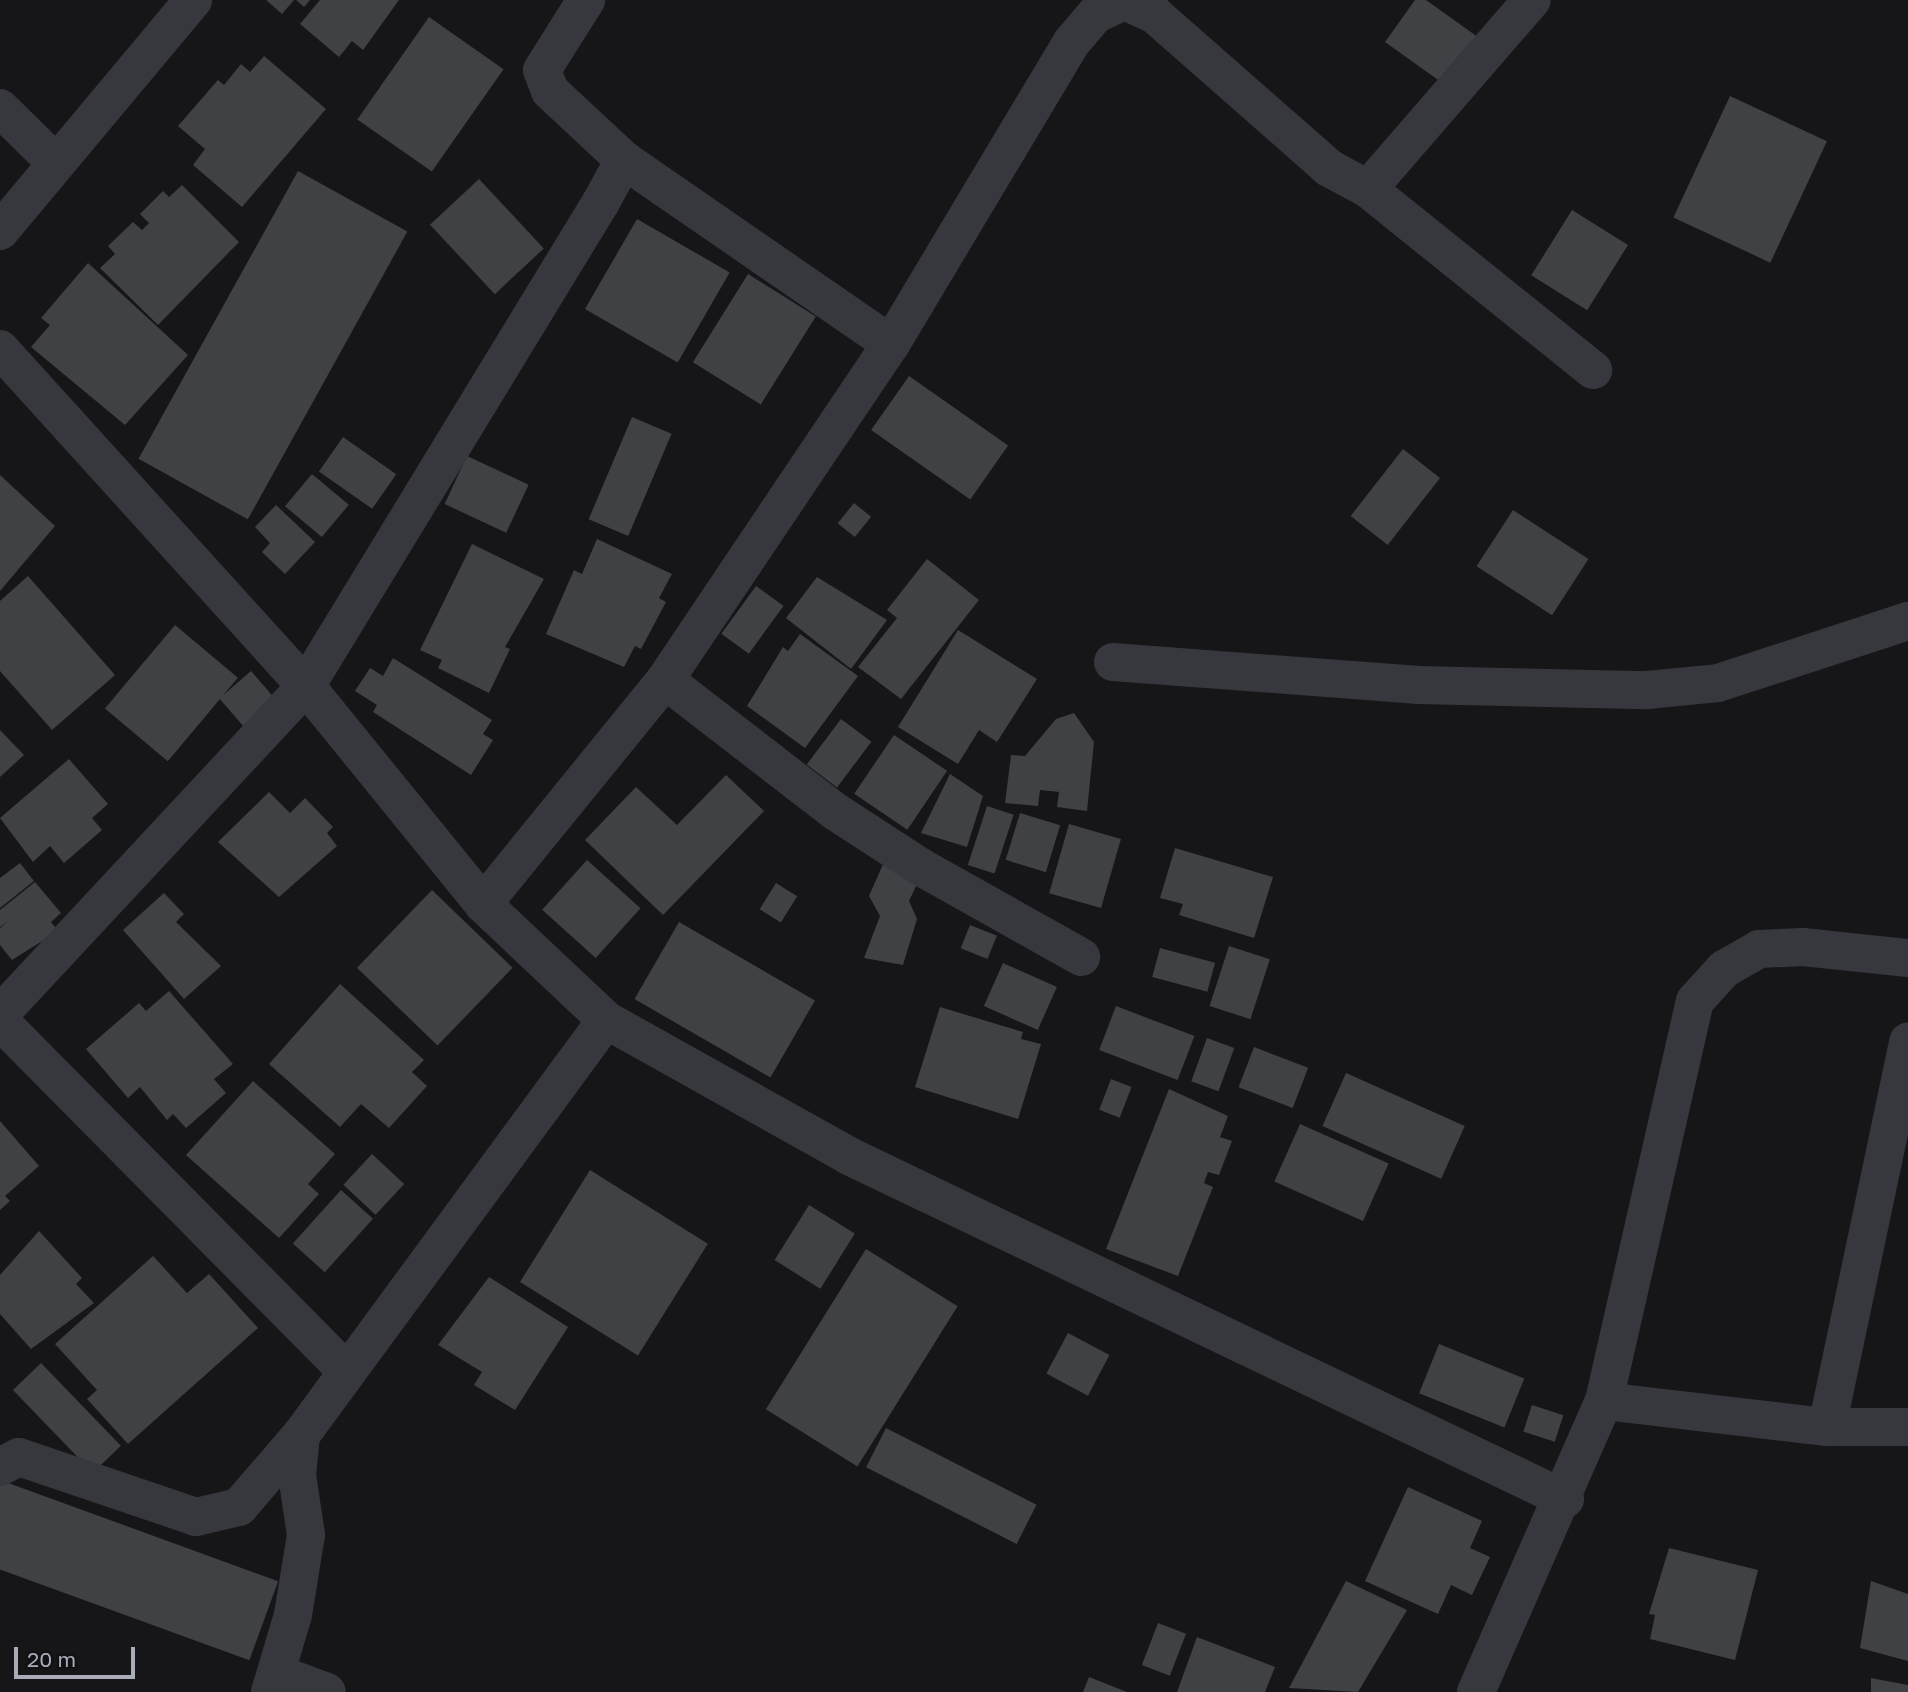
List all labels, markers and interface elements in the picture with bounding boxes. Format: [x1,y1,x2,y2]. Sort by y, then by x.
scale bar [18,1632,138,1676]
text: 20 m [27,1646,76,1672]

